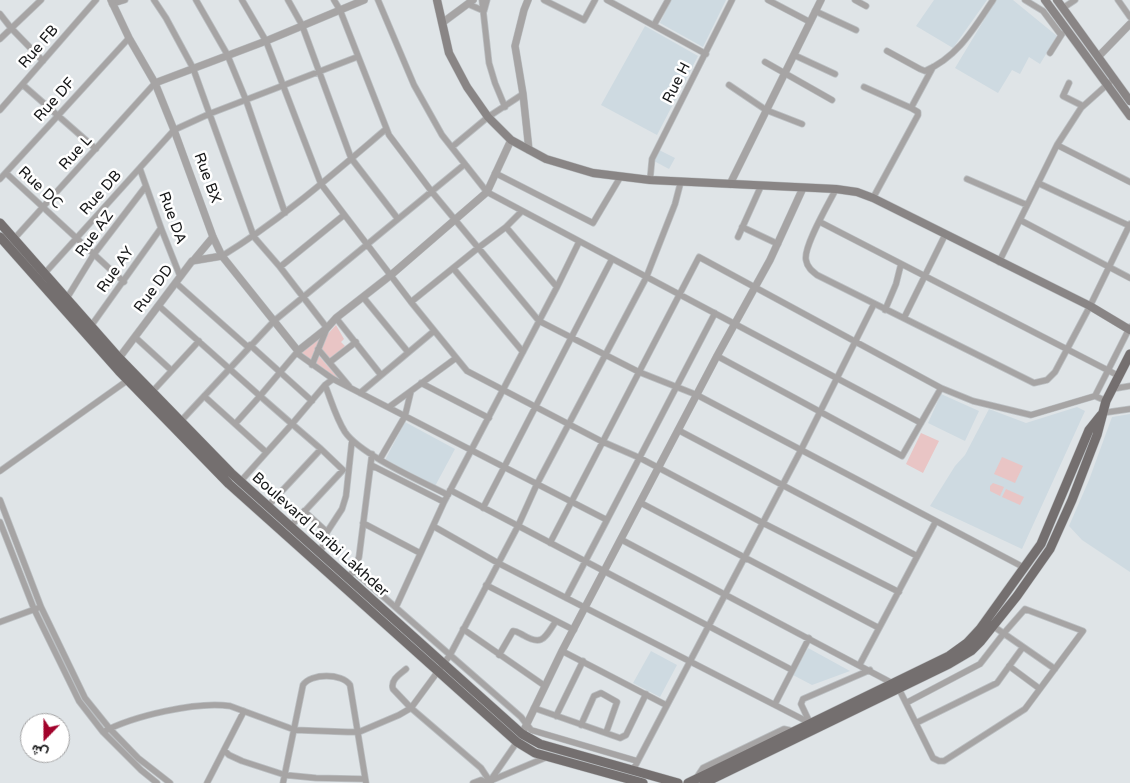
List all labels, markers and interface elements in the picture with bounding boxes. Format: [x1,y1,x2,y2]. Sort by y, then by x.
street label: Rue FB [15,22,63,72]
street label: Rue H [659,60,695,106]
street label: Rue DF [31,74,79,126]
street label: Rue L [56,132,96,174]
street label: Rue BX [190,150,224,206]
street label: Rue DC [14,163,66,213]
street label: Rue DB [76,167,126,219]
street label: Rue DA [154,189,190,247]
street label: Rue AZ [72,207,118,261]
street label: Rue AY [94,244,138,296]
street label: Rue DD [131,262,177,316]
street label: Boulevard Laribi Lakhder [248,469,392,601]
north arrow [20,713,70,763]
text: ش [29,740,51,762]

